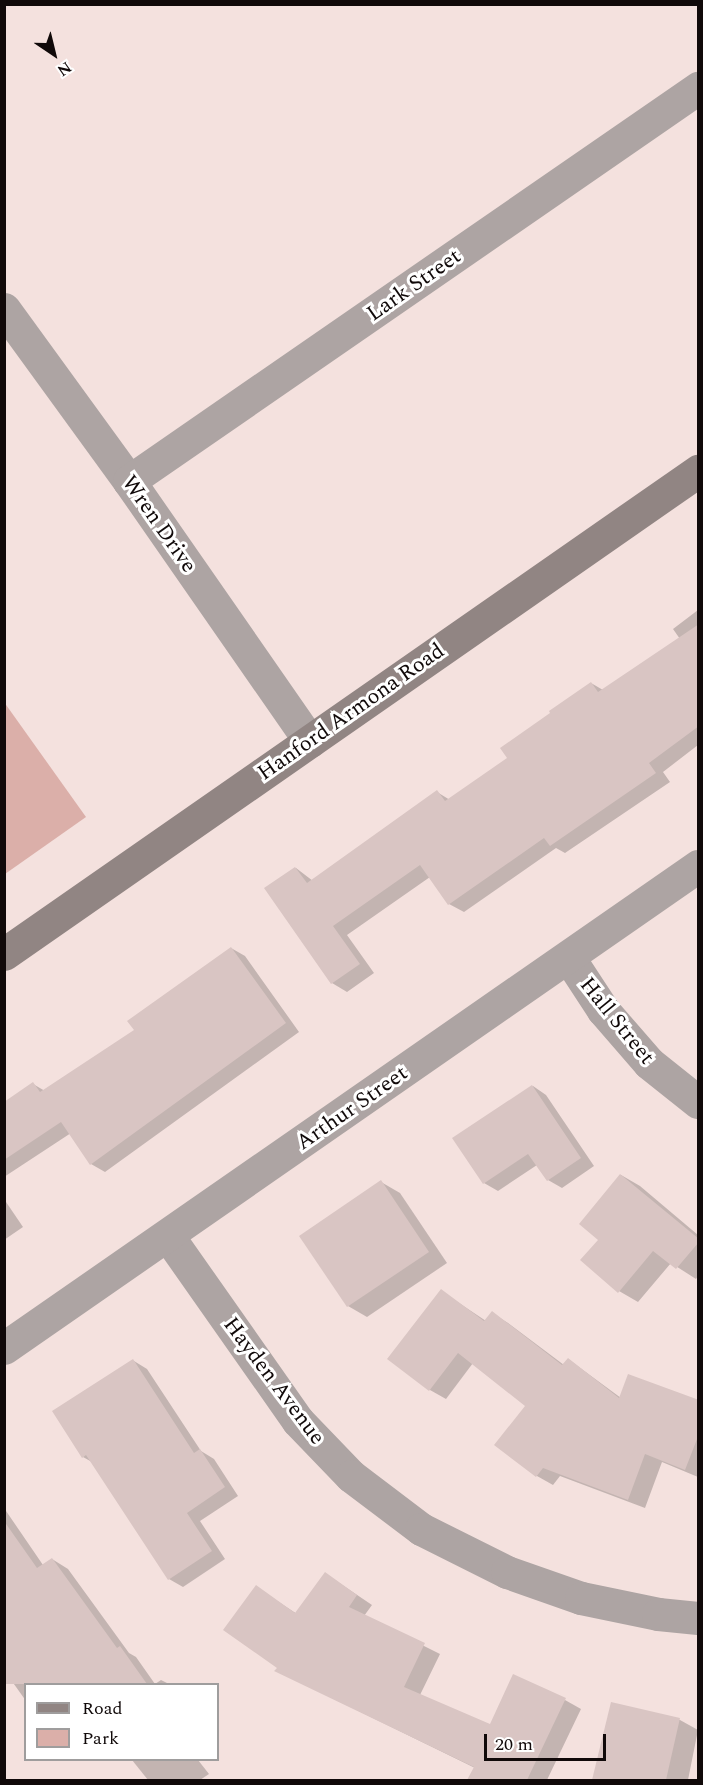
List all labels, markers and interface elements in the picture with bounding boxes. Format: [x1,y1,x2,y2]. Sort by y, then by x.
north arrow [24,24,84,84]
text: N [52,55,77,82]
street label: Lark Street [362,243,466,327]
street label: Wren Drive [116,470,202,578]
street label: Hanford Armona Road [253,638,449,786]
street label: Hall Street [574,972,660,1070]
street label: Arthur Street [291,1060,413,1156]
street label: Hayden Avenue [217,1312,331,1450]
legend [24,1683,219,1761]
text: Road [82,1695,123,1722]
scale bar [487,1722,608,1760]
text: Park [82,1725,119,1752]
text: 20 m [495,1731,533,1758]

